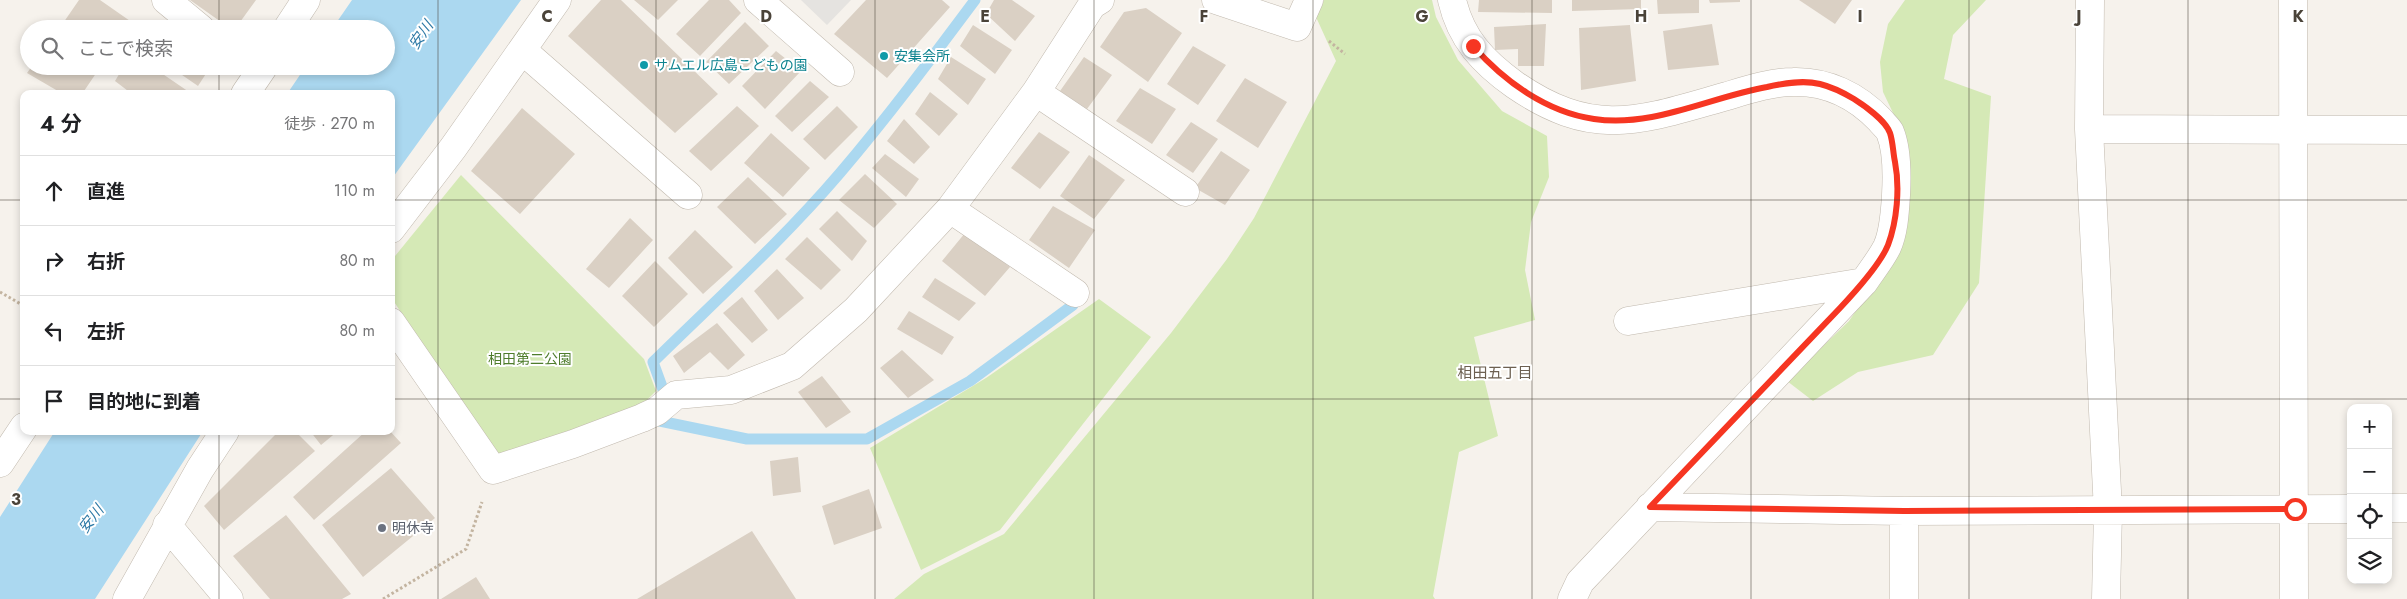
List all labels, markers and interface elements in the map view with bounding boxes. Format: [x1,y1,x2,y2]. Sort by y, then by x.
text: C [541,5,553,28]
text: D [760,5,772,28]
text: E [980,5,990,28]
text: F [1200,5,1208,28]
text: G [1415,5,1429,28]
text: H [1635,5,1647,28]
text: I [1857,5,1863,28]
text: J [2073,5,2082,28]
text: K [2292,5,2304,28]
water label: 安川 [403,15,440,54]
search box [20,20,395,75]
icon: search [38,34,66,62]
text: ここで検索 [78,35,173,62]
route end [1462,35,1485,58]
place label: 安集会所 [894,46,950,66]
marker: 安集会所 [878,50,890,62]
place label: サムエル広島こどもの園 [654,55,808,75]
marker: サムエル広島こどもの園 [638,59,650,71]
text: 4 分 [40,109,82,139]
text: 徒歩 · 270 m [284,112,375,135]
icon: ahead [40,177,68,205]
text: 直進 [87,178,125,205]
text: 110 m [334,179,375,202]
icon: right [40,247,68,275]
text: 右折 [87,248,125,275]
text: 80 m [339,249,375,272]
icon: left [40,317,68,345]
text: 左折 [87,318,125,345]
text: 80 m [339,319,375,342]
park label: 相田第二公園 [488,349,572,369]
district label: 相田五丁目 [1457,362,1533,384]
icon: arrive [40,387,68,415]
text: 目的地に到着 [87,388,201,415]
map controls [2347,404,2392,584]
button: + [2347,404,2392,449]
button: − [2347,449,2392,494]
text: 3 [11,488,21,511]
button: locate [2347,494,2392,539]
route start [2284,498,2307,521]
water label: 安川 [73,499,110,538]
place label: 明休寺 [392,518,434,538]
marker: 明休寺 [376,522,388,534]
button: layers [2347,539,2392,584]

